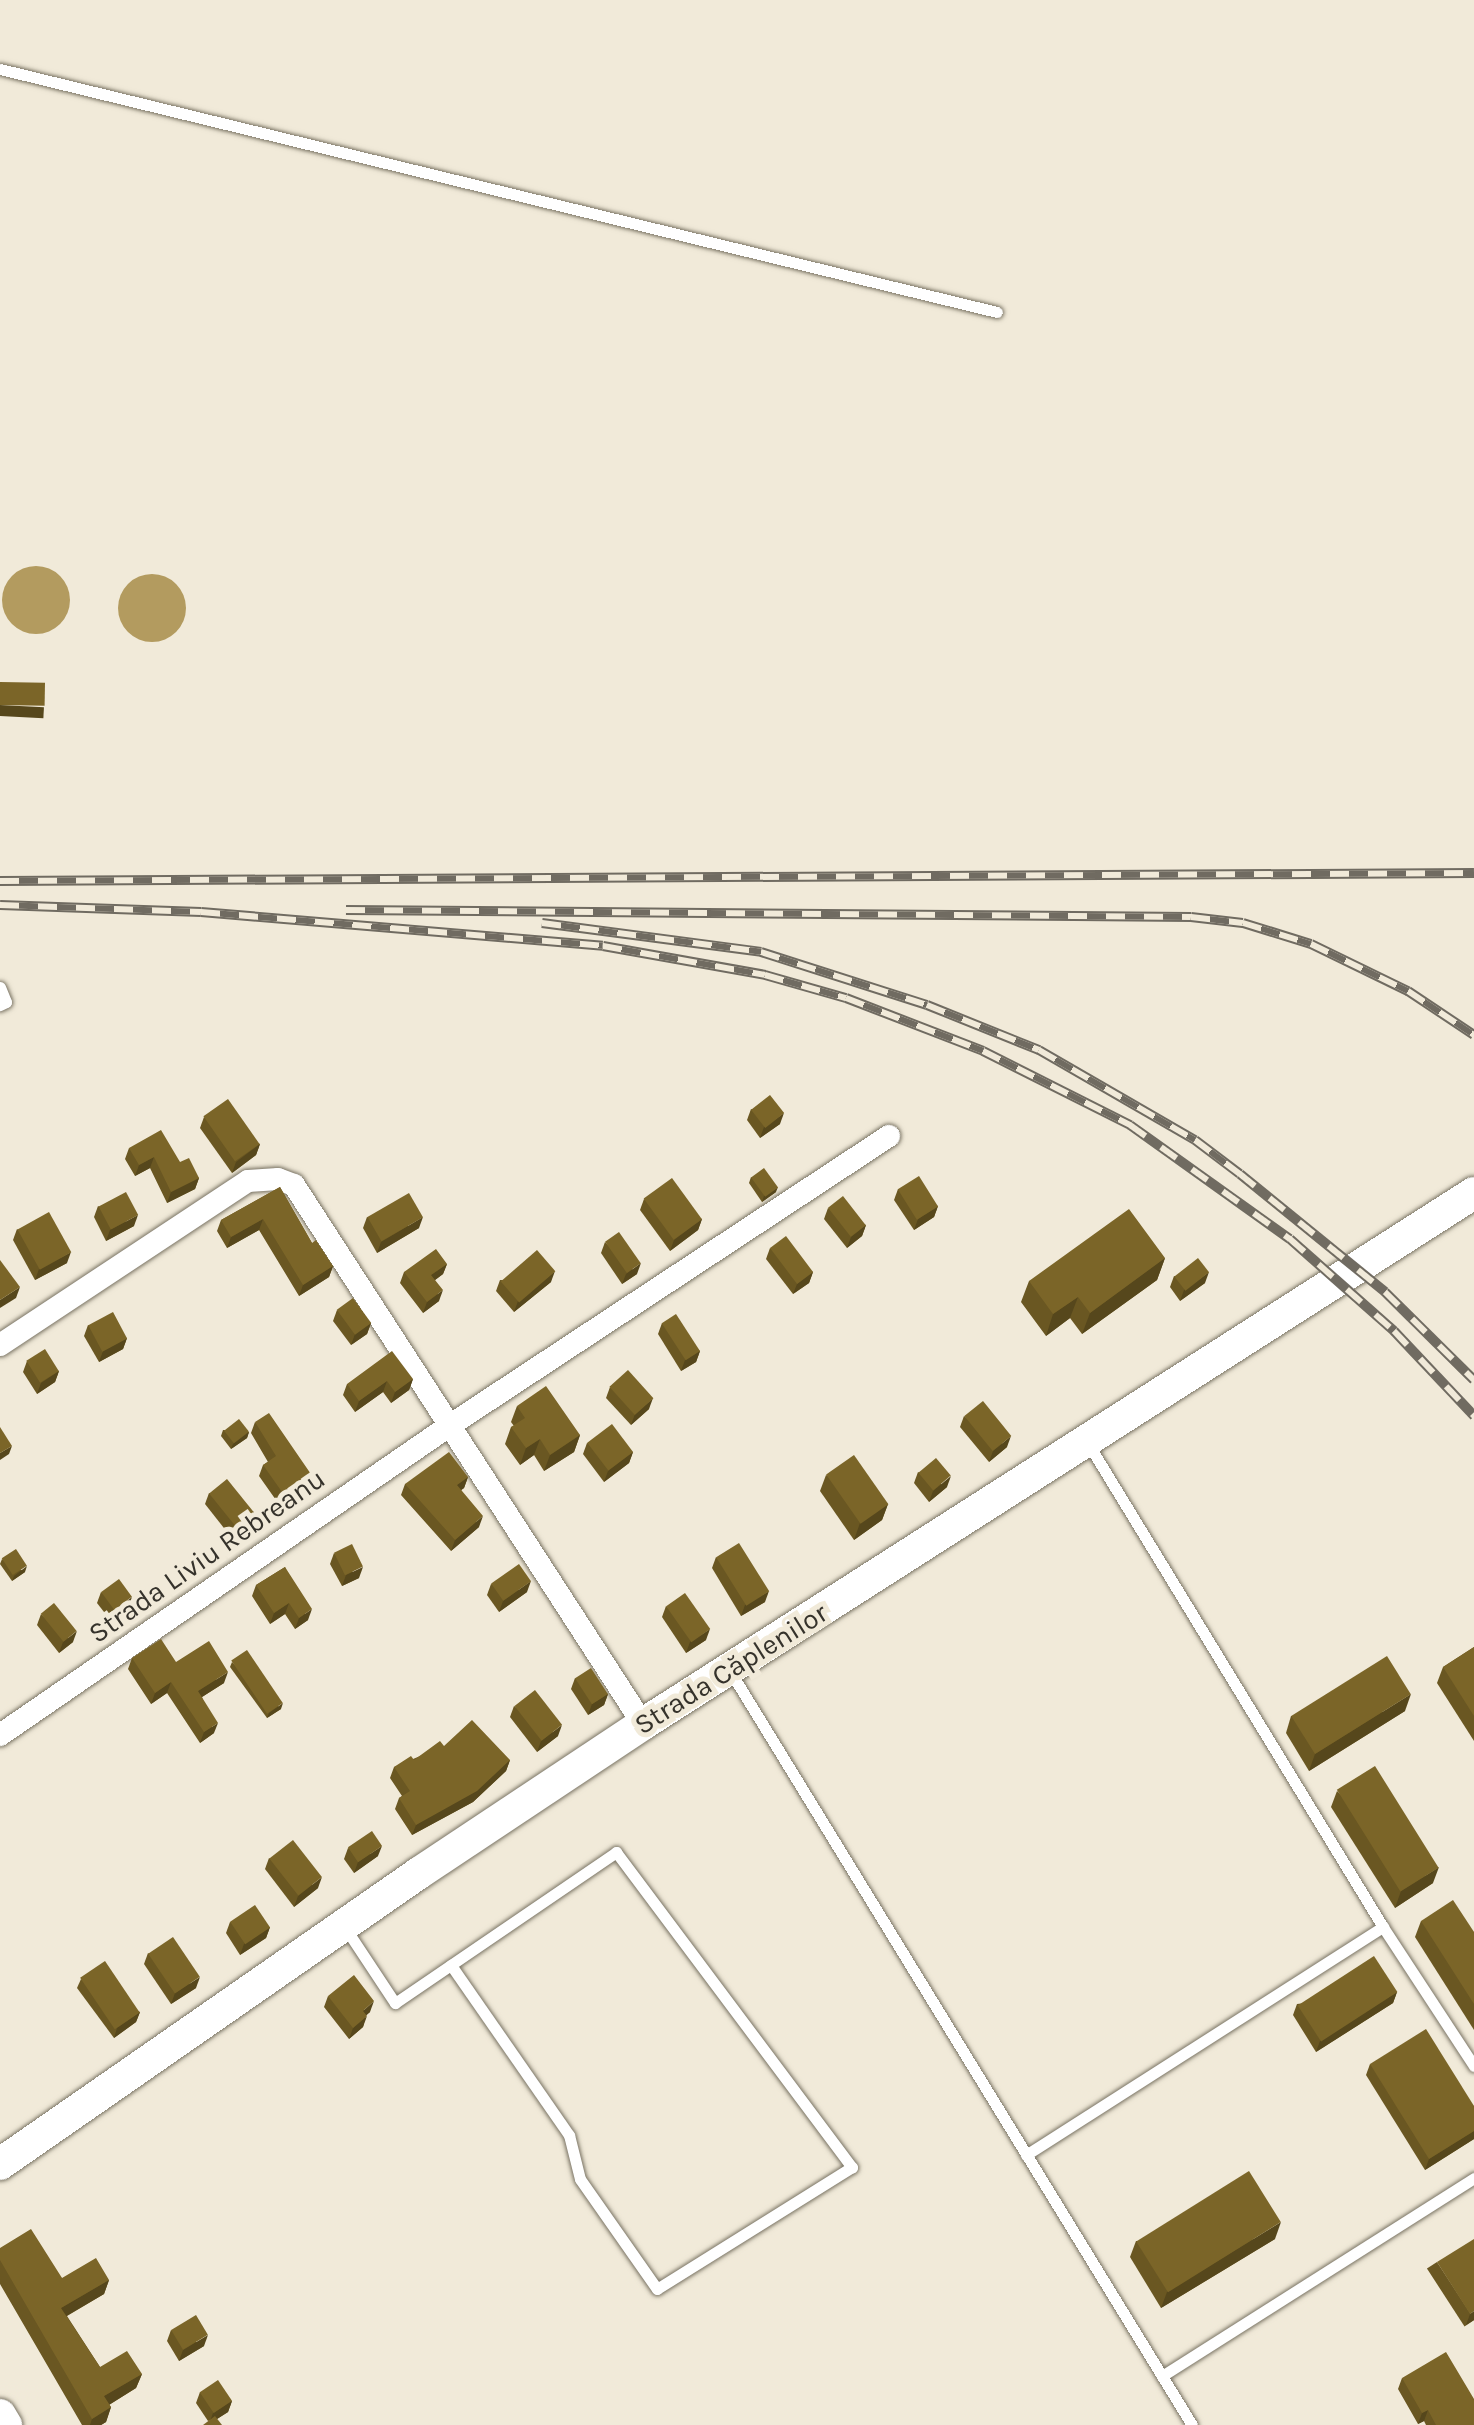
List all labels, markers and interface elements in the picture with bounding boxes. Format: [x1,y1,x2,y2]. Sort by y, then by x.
street label: Strada Liviu Rebreanu [82,1462,332,1650]
street label: Strada Căplenilor [628,1596,834,1742]

